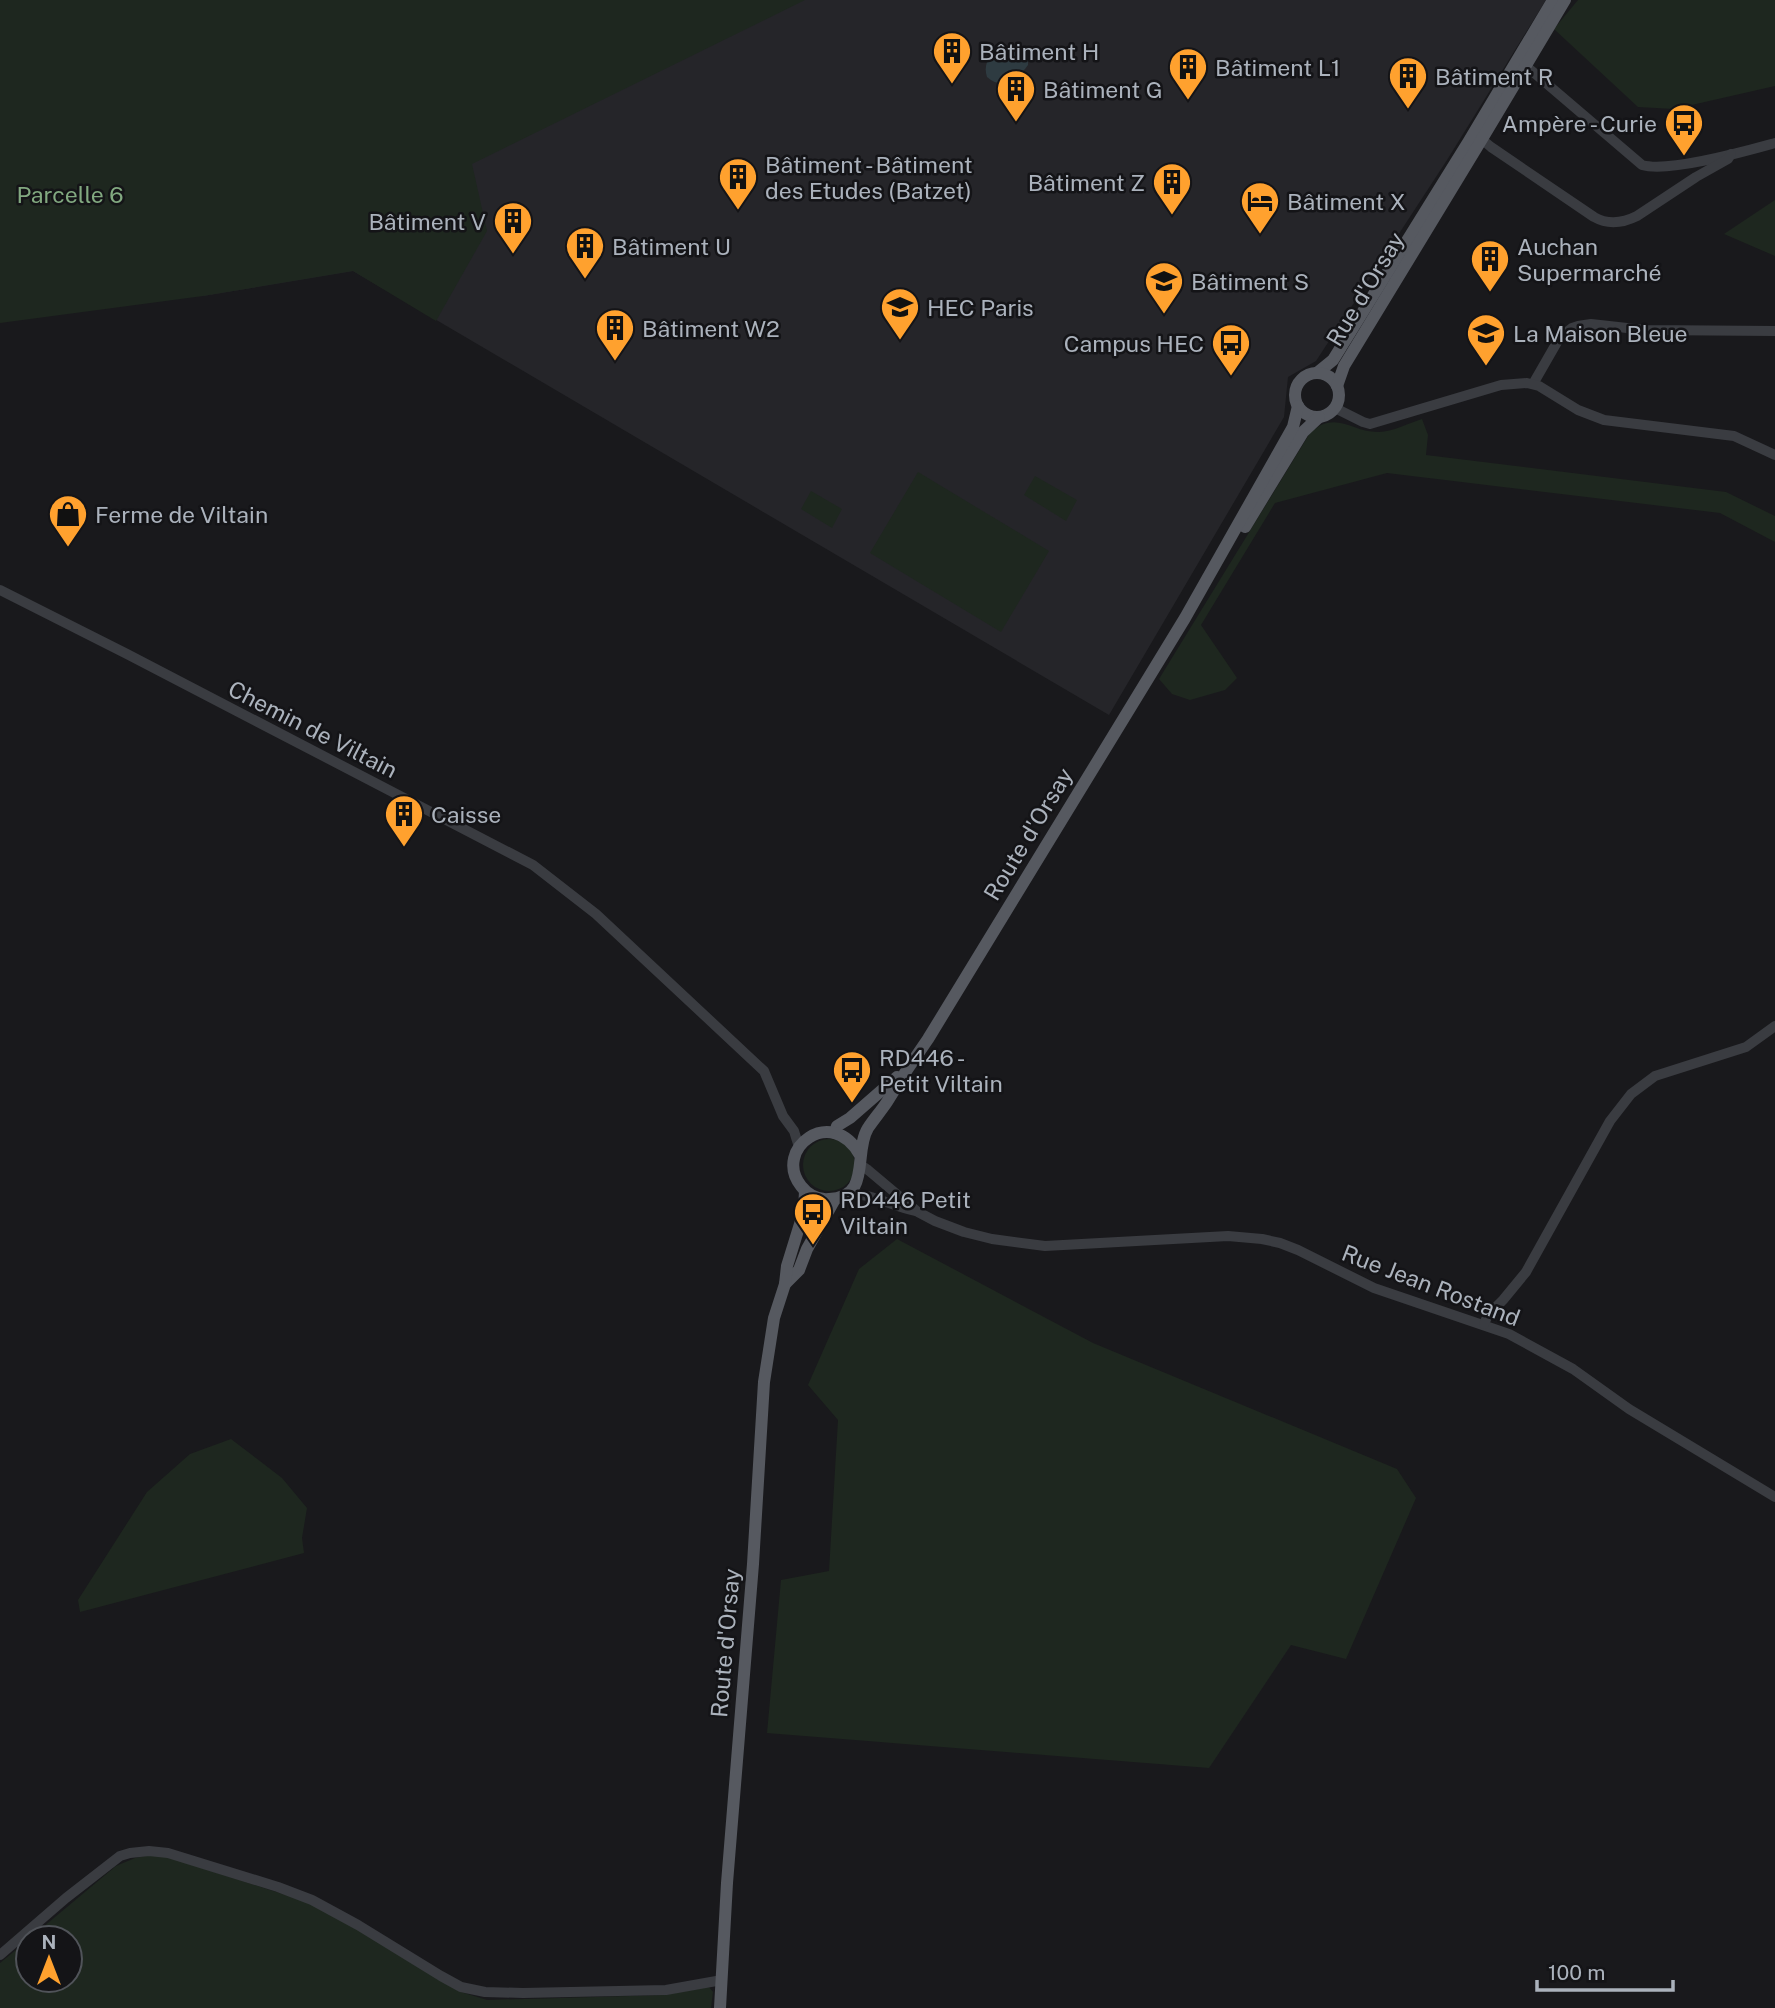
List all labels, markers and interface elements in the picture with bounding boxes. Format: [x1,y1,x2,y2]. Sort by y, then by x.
building icon: Bâtiment H [931,30,973,85]
place label: Bâtiment H [979,38,1099,65]
building icon: Bâtiment L1 [1167,46,1209,101]
place label: Bâtiment L1 [1215,54,1340,81]
building icon: Bâtiment R [1387,55,1429,110]
place label: Bâtiment R [1435,63,1553,90]
building icon: Bâtiment G [995,68,1037,123]
place label: Bâtiment G [1043,76,1163,103]
bus stop icon: Ampère - Curie [1663,102,1705,157]
place label: Ampère - Curie [1502,110,1657,137]
place label: Bâtiment - Bâtiment des Etudes (Batzet) [765,151,973,204]
building icon: Bâtiment - Bâtiment des Etudes (Batzet) [717,156,759,211]
building icon: Bâtiment Z [1151,161,1193,216]
place label: Bâtiment Z [1028,169,1145,196]
hotel icon: Bâtiment X [1239,180,1281,235]
park label: Parcelle 6 [16,181,124,208]
place label: Bâtiment X [1287,188,1406,215]
building icon: Bâtiment V [492,200,534,255]
place label: Bâtiment V [368,208,486,235]
building icon: Bâtiment U [564,225,606,280]
street label: Rue d'Orsay [1320,227,1410,351]
place label: Bâtiment U [612,233,731,260]
place label: Auchan Supermarché [1517,233,1662,286]
building icon: Auchan Supermarché [1469,238,1511,293]
school or university icon: Bâtiment S [1143,260,1185,315]
place label: Bâtiment S [1191,268,1309,295]
school or university icon: HEC Paris [879,286,921,341]
place label: HEC Paris [927,294,1034,321]
building icon: Bâtiment W2 [594,307,636,362]
school or university icon: La Maison Bleue [1465,312,1507,367]
place label: Bâtiment W2 [642,315,780,342]
place label: La Maison Bleue [1513,320,1688,347]
bus stop icon: Campus HEC [1210,322,1252,377]
place label: Campus HEC [1064,330,1204,357]
shop icon: Ferme de Viltain [47,493,89,548]
place label: Ferme de Viltain [95,501,268,528]
street label: Chemin de Viltain [224,675,402,783]
street label: Route d'Orsay [978,763,1078,905]
building icon: Caisse [383,793,425,848]
place label: Caisse [431,801,501,828]
place label: RD446 - Petit Viltain [879,1044,1003,1097]
bus stop icon: RD446 - Petit Viltain [831,1049,873,1104]
place label: RD446 Petit Viltain [840,1186,971,1239]
bus stop icon: RD446 Petit Viltain [792,1191,834,1246]
street label: Rue Jean Rostand [1338,1239,1524,1331]
street label: Route d'Orsay [705,1567,745,1719]
north arrow [14,1924,84,1994]
text: N [42,1931,56,1953]
scale bar [1537,1948,1674,1992]
text: 100 m [1548,1960,1605,1985]

